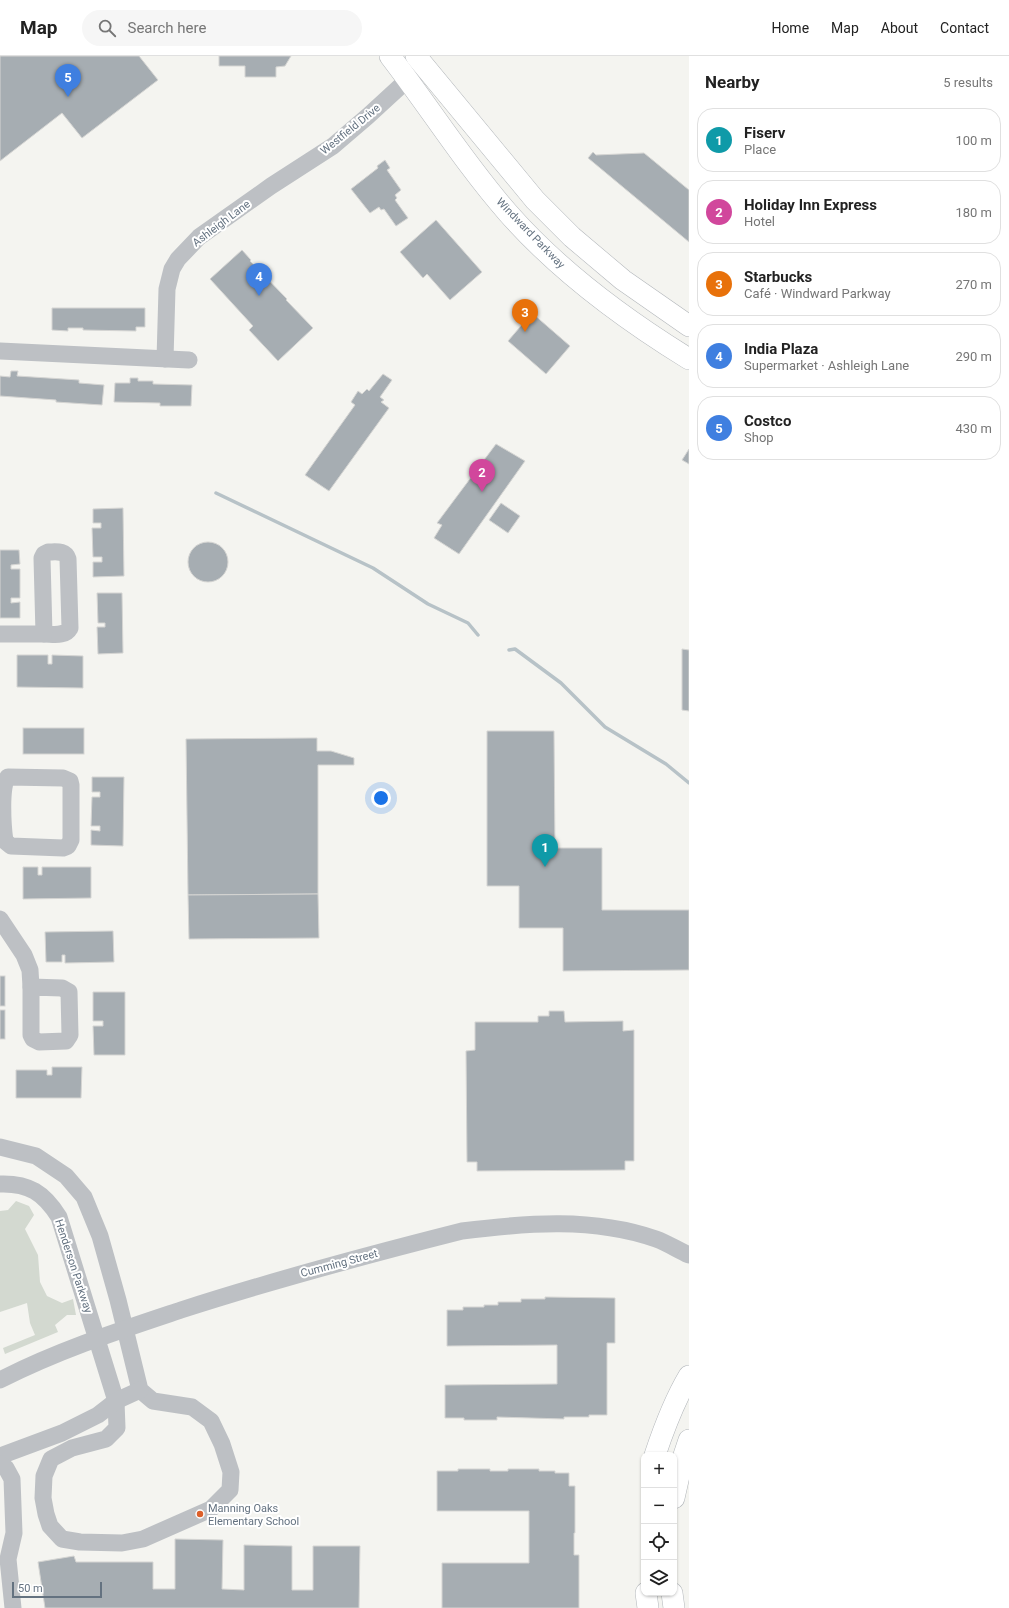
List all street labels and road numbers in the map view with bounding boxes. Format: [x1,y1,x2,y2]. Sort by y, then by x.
street label: Westfield Drive [318,101,383,157]
street label: Windward Parkway [494,195,568,272]
street label: Ashleigh Lane [190,197,253,249]
street label: Henderson Parkway [52,1218,95,1315]
street label: Cumming Street [299,1247,379,1280]

